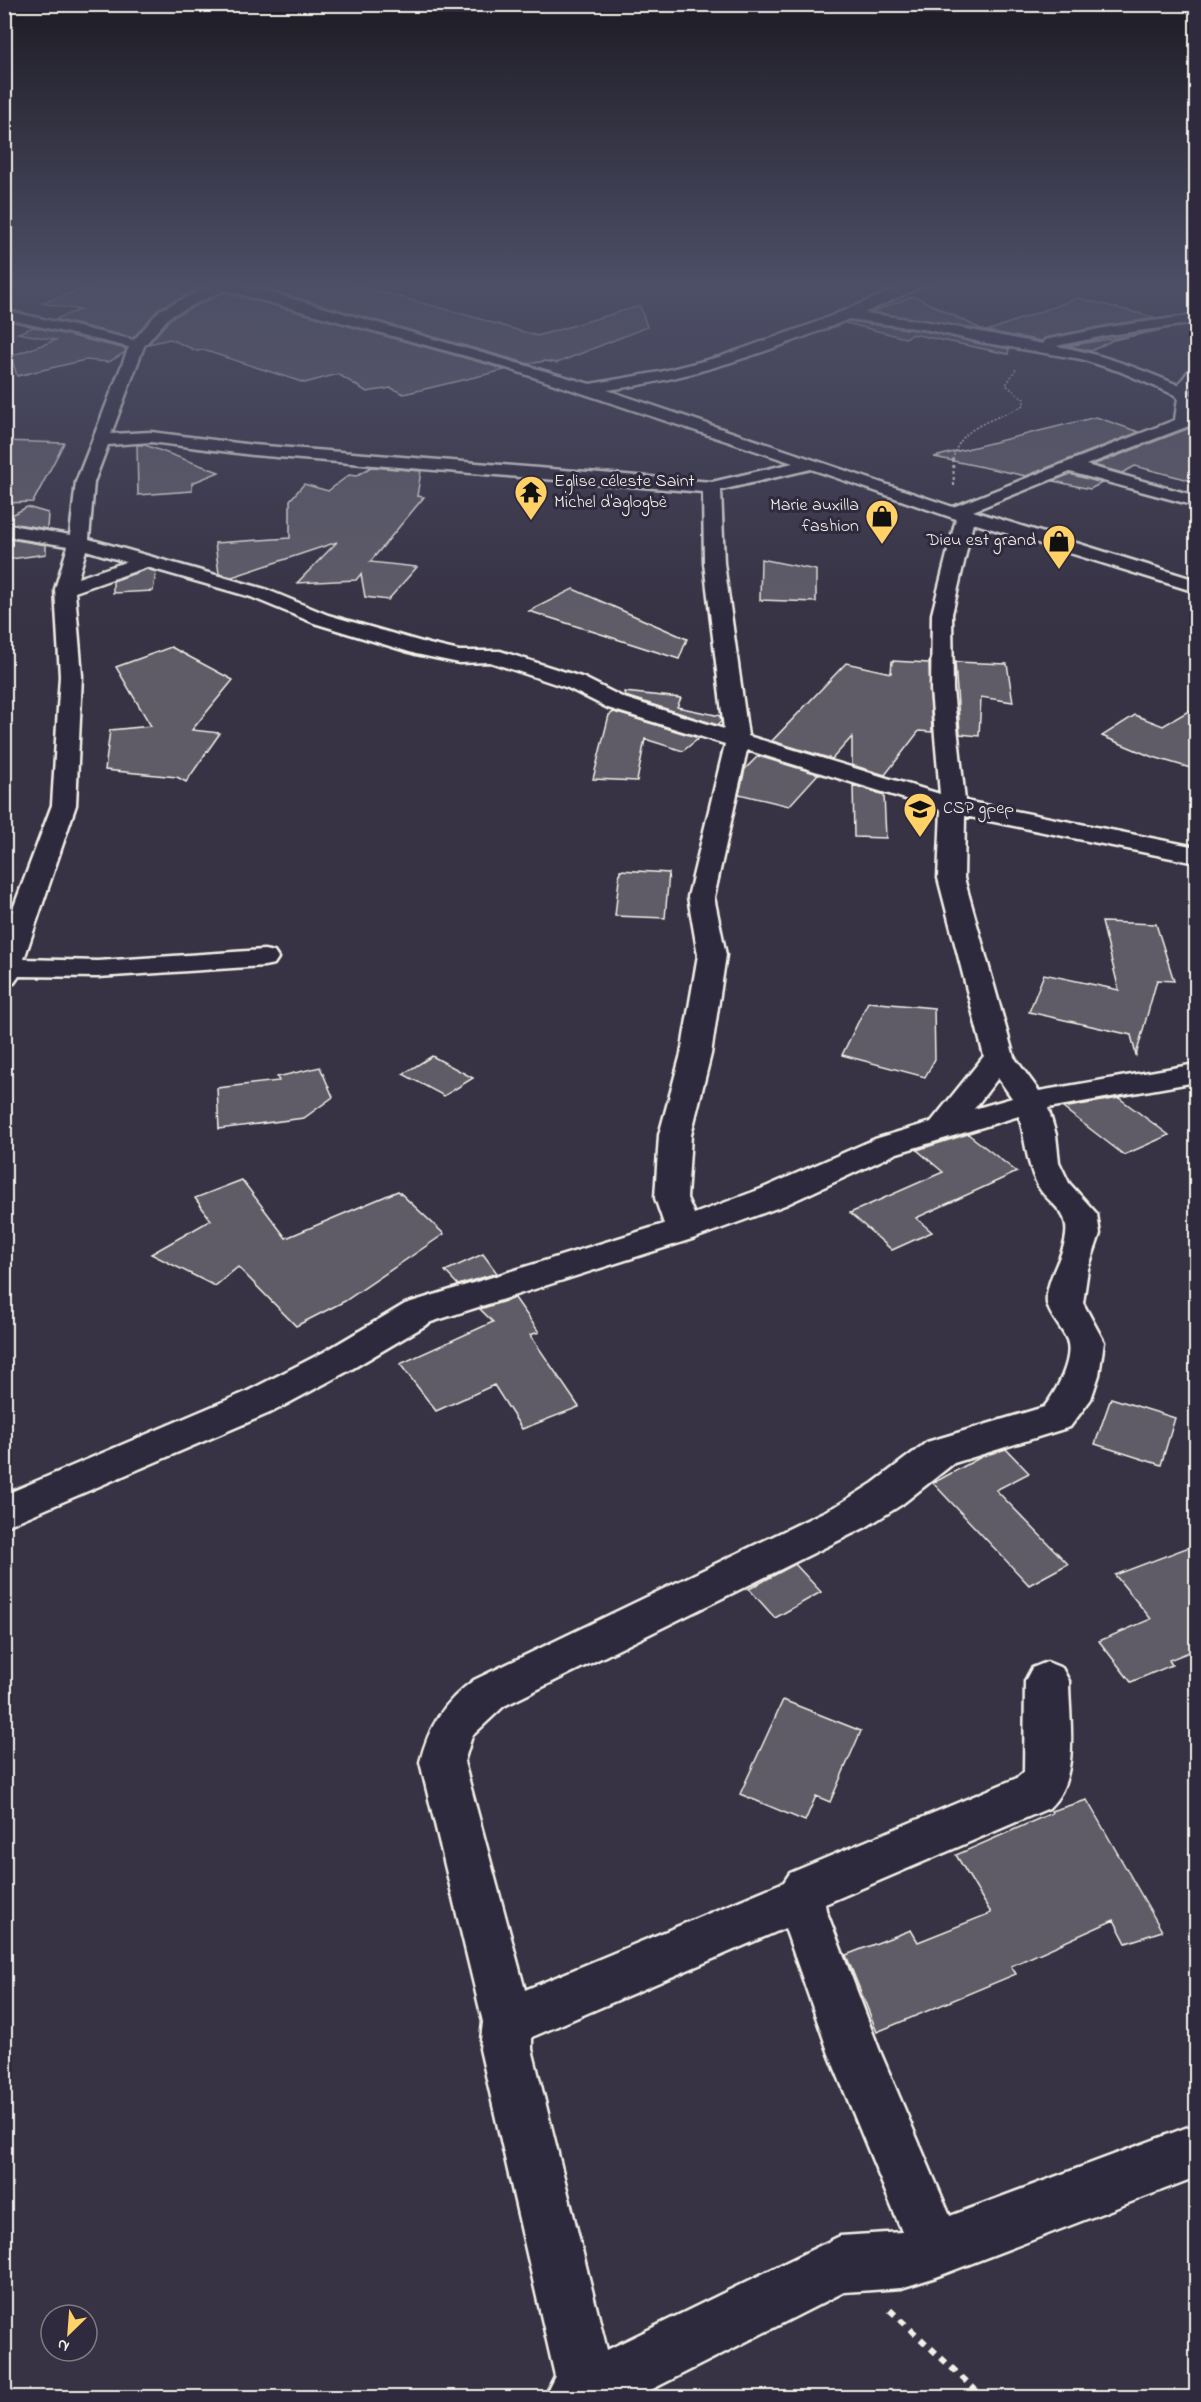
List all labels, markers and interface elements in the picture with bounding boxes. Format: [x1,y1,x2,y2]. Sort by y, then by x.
place label: Eglise céleste Saint Michel d'aglogbè [554,469,695,517]
temple icon: Eglise céleste Saint Michel d'aglogbè [513,474,549,521]
place label: Marie auxilla fashion [770,493,859,540]
shop icon: Marie auxilla fashion [864,498,900,545]
shop icon: Dieu est grand [1041,523,1077,570]
place label: Dieu est grand [926,528,1036,555]
school or university icon: CSP gpep [902,791,938,838]
place label: CSP gpep [943,796,1014,823]
north arrow [39,2303,99,2363]
text: N [53,2332,73,2358]

